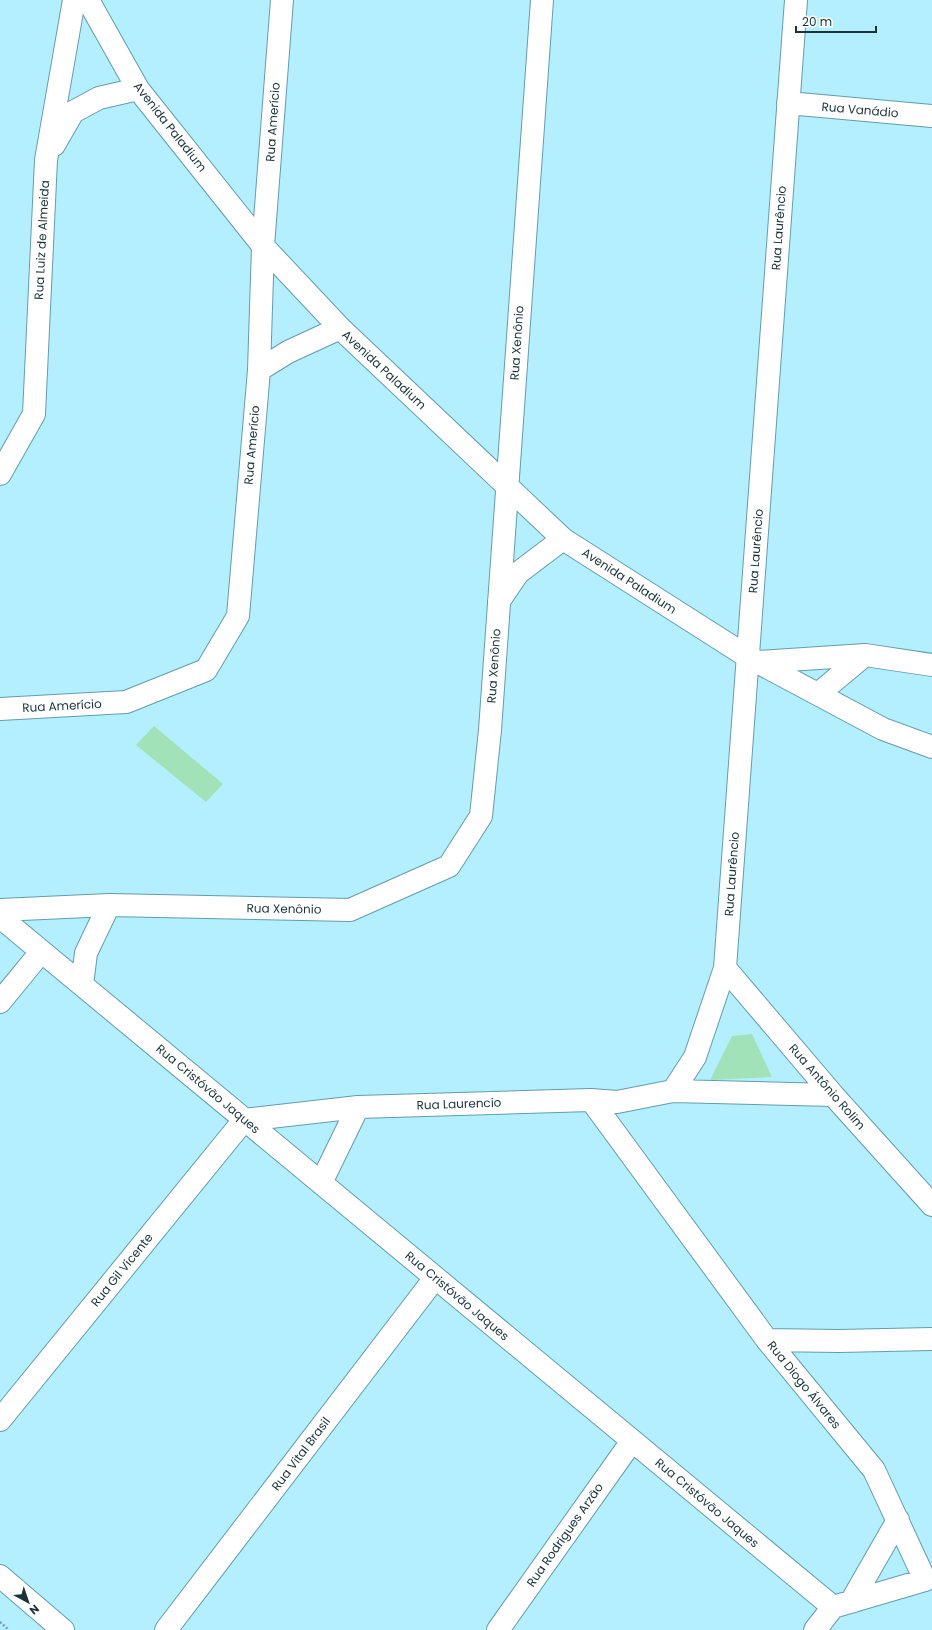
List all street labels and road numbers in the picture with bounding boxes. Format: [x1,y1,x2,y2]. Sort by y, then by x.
street label: Avenida Paladium [130,78,211,175]
street label: Rua Amerício [261,81,284,162]
street label: Rua Vanádio [821,98,899,121]
street label: Rua Luiz de Almeida [30,180,53,300]
street label: Rua Laurêncio [767,185,790,271]
street label: Rua Xenônio [505,305,528,381]
street label: Avenida Paladium [338,326,430,413]
street label: Rua Amerício [240,404,263,485]
street label: Rua Laurêncio [744,508,767,594]
street label: Avenida Paladium [579,544,680,618]
street label: Rua Xenônio [482,628,505,704]
street label: Rua Amerício [22,695,102,716]
street label: Rua Laurêncio [720,831,743,917]
street label: Rua Xenônio [246,899,322,918]
street label: Rua Cristóvão Jaques [153,1040,264,1137]
street label: Rua Antônio Rolim [785,1040,870,1133]
street label: Rua Laurencio [416,1094,502,1113]
street label: Rua Gil Vicente [87,1229,157,1310]
street label: Rua Cristóvão Jaques [402,1247,513,1344]
street label: Rua Diogo Álvares [764,1337,845,1432]
street label: Rua Vital Brasil [267,1413,334,1494]
street label: Rua Cristóvão Jaques [652,1454,763,1551]
street label: Rua Rodrigues Arzão [522,1479,607,1590]

